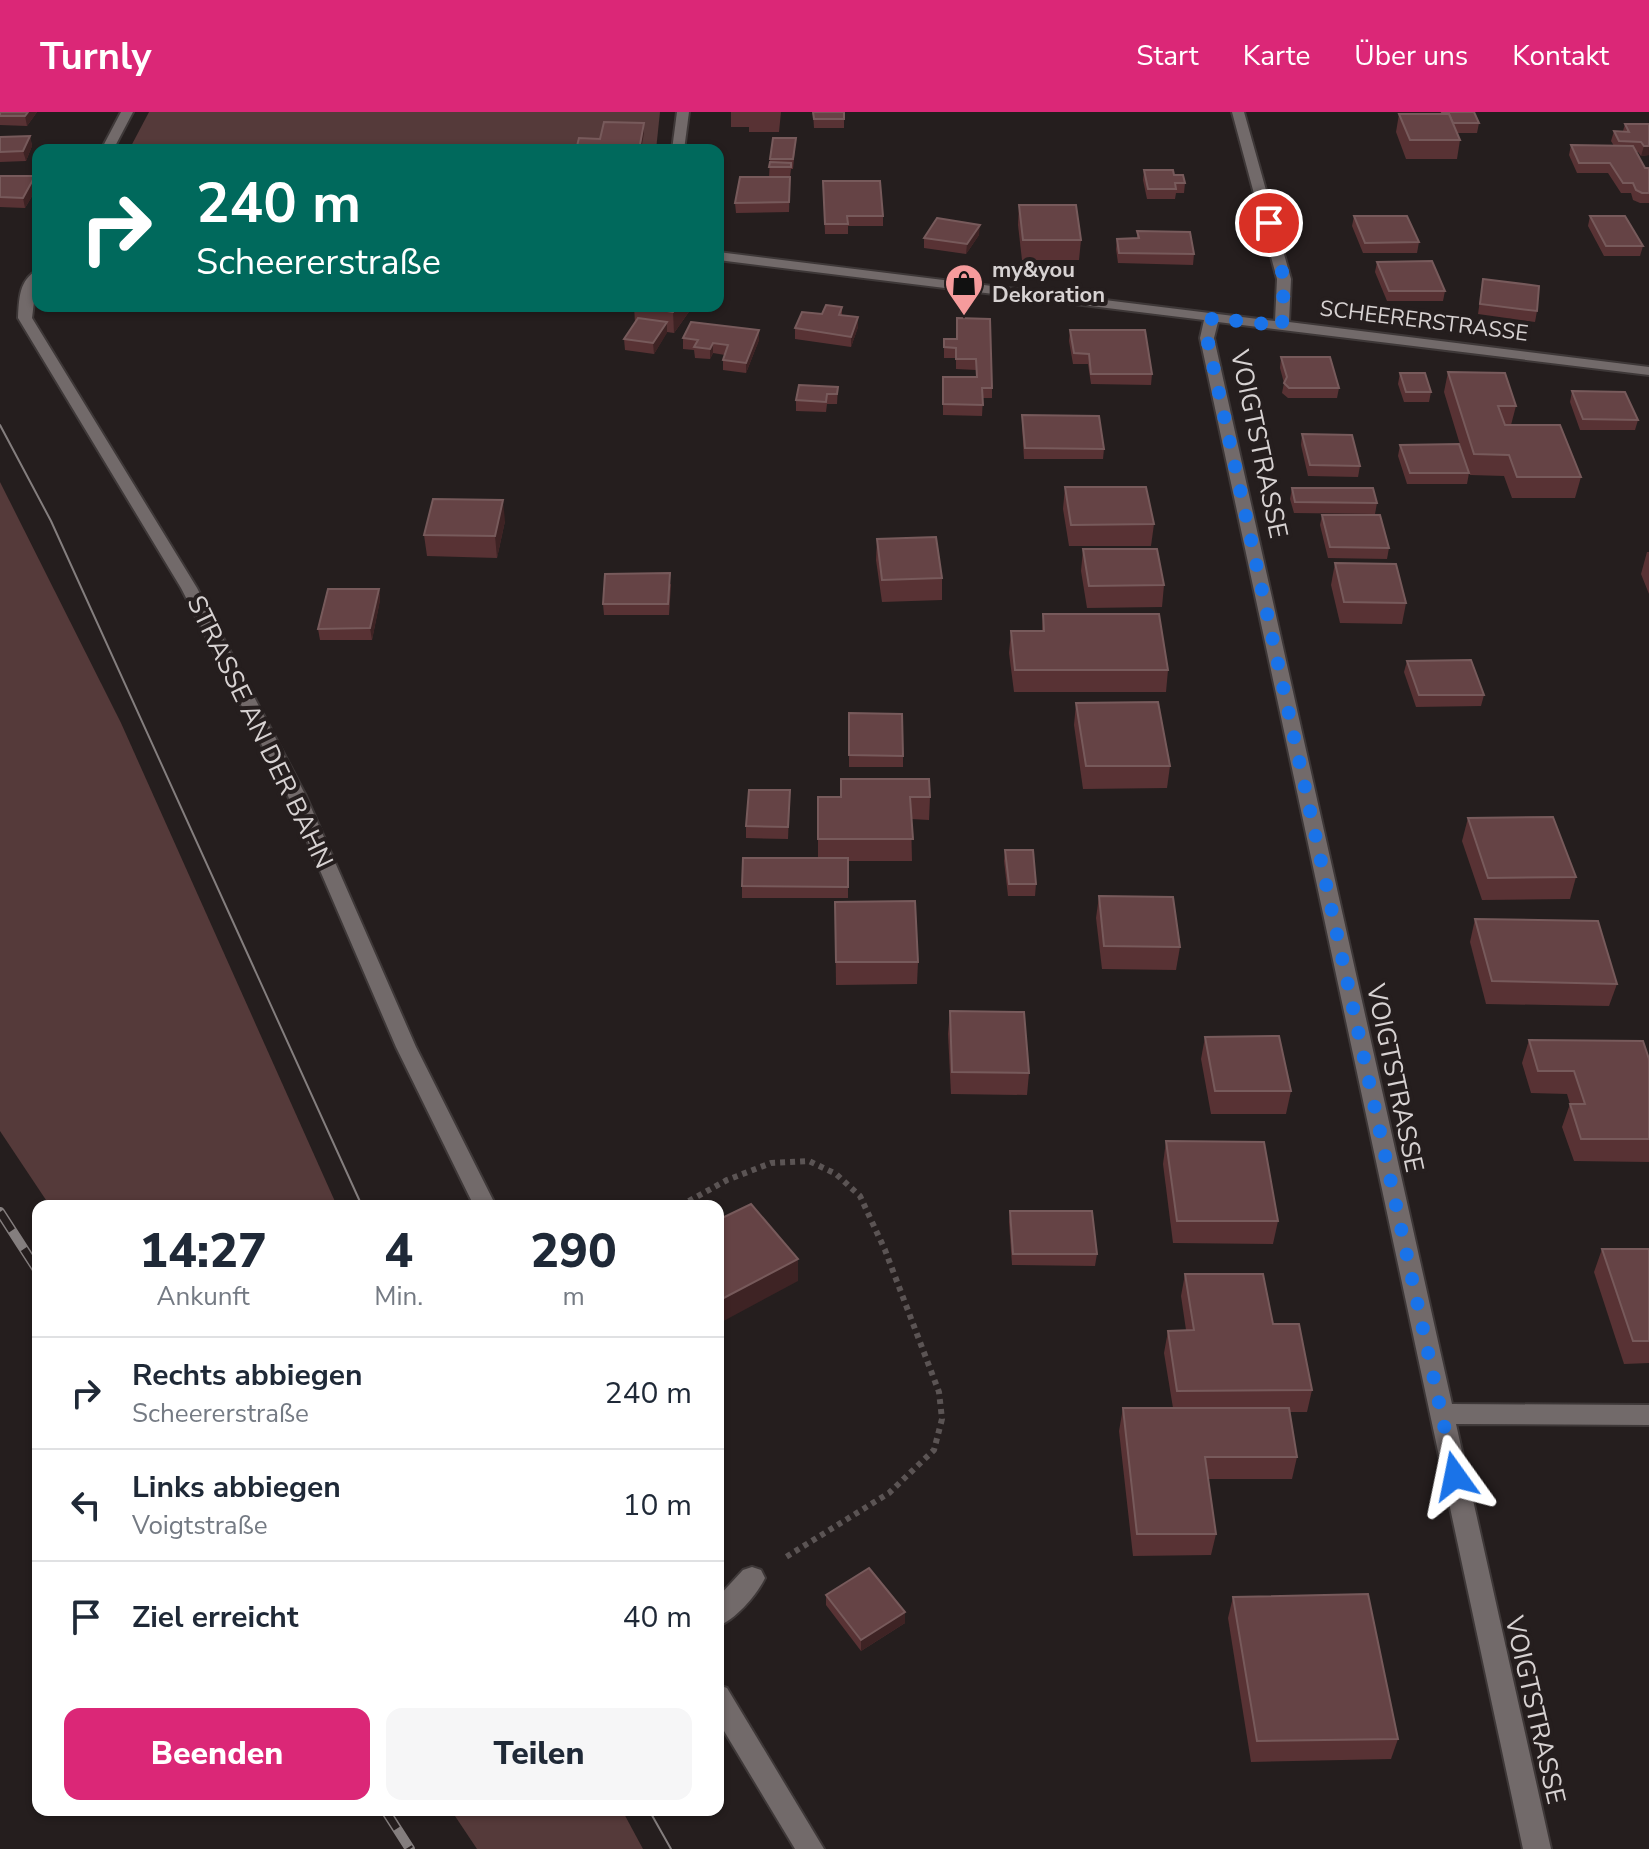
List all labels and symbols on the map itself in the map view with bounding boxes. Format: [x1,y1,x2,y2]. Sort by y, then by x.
pin [1235,189,1303,257]
place label: my&you Dekoration [992,255,1105,310]
shop icon: my&you Dekoration [943,262,985,317]
street label: SCHEERERSTRASSE [1318,293,1530,349]
street label: VOIGTSTRASSE [1222,345,1296,542]
street label: STRASSE AN DER BAHN [179,590,341,874]
street label: VOIGTSTRASSE [1358,979,1432,1176]
position arrow [1413,1434,1497,1518]
street label: VOIGTSTRASSE [1496,1612,1574,1807]

